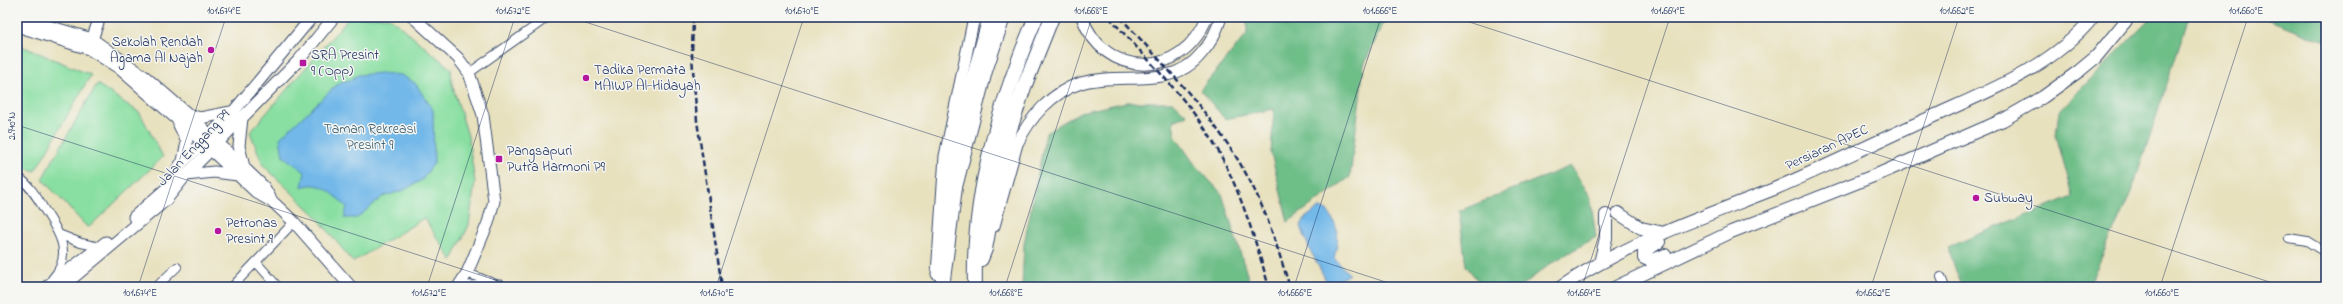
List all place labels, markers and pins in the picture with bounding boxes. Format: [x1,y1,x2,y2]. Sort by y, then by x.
place label: Sekolah Rendah Agama Al Najah [110,32,203,70]
marker: Sekolah Rendah Agama Al Najah [206,45,216,55]
place label: SRA Presint 9 (Opp) [311,45,379,82]
marker: SRA Presint 9 (Opp) [298,58,308,68]
place label: Tadika Permata MAIWP Al-Hidayah [594,60,700,98]
marker: Tadika Permata MAIWP Al-Hidayah [581,73,591,83]
place label: Pangsapuri Putra Harmoni P9 [507,141,606,178]
marker: Pangsapuri Putra Harmoni P9 [494,154,504,164]
place label: Subway [1984,188,2033,210]
marker: Subway [1971,193,1981,203]
place label: Petronas Presint 9 [226,213,277,250]
marker: Petronas Presint 9 [213,226,223,236]

